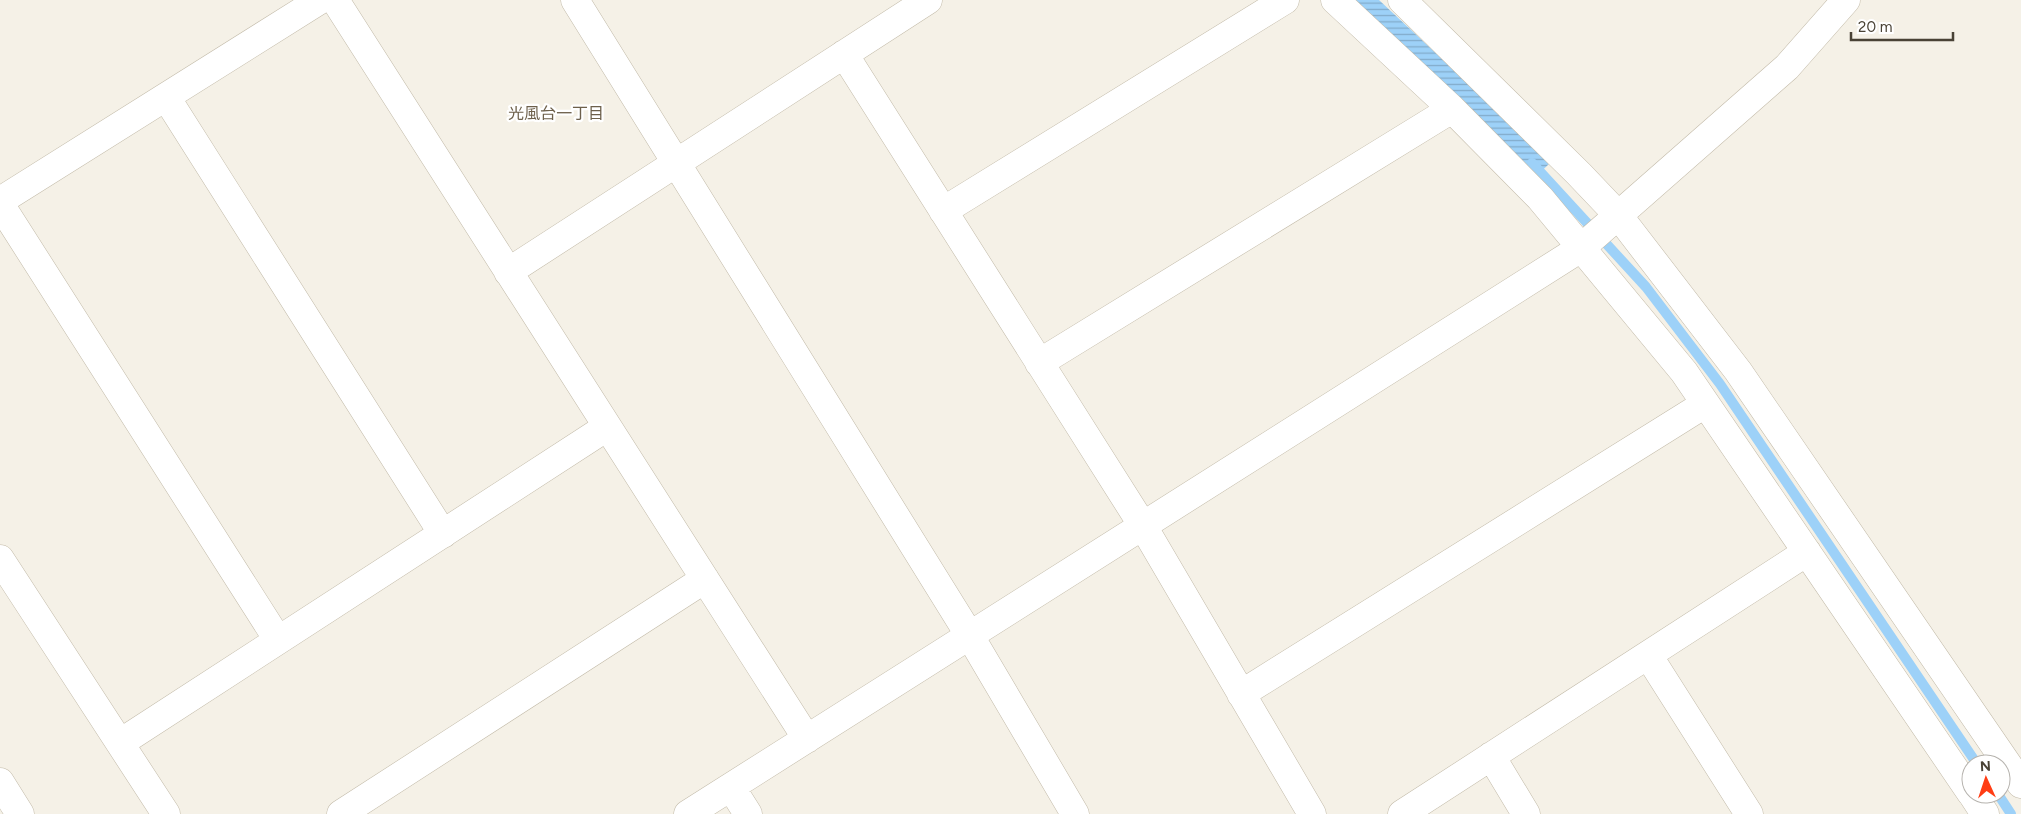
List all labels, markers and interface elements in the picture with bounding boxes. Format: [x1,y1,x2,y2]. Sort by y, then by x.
scale bar [1851,10,1954,42]
text: 20 m [1858,18,1892,36]
district label: 光風台一丁目 [508,104,604,123]
north arrow [1961,754,2011,804]
text: N [1979,758,1991,775]

